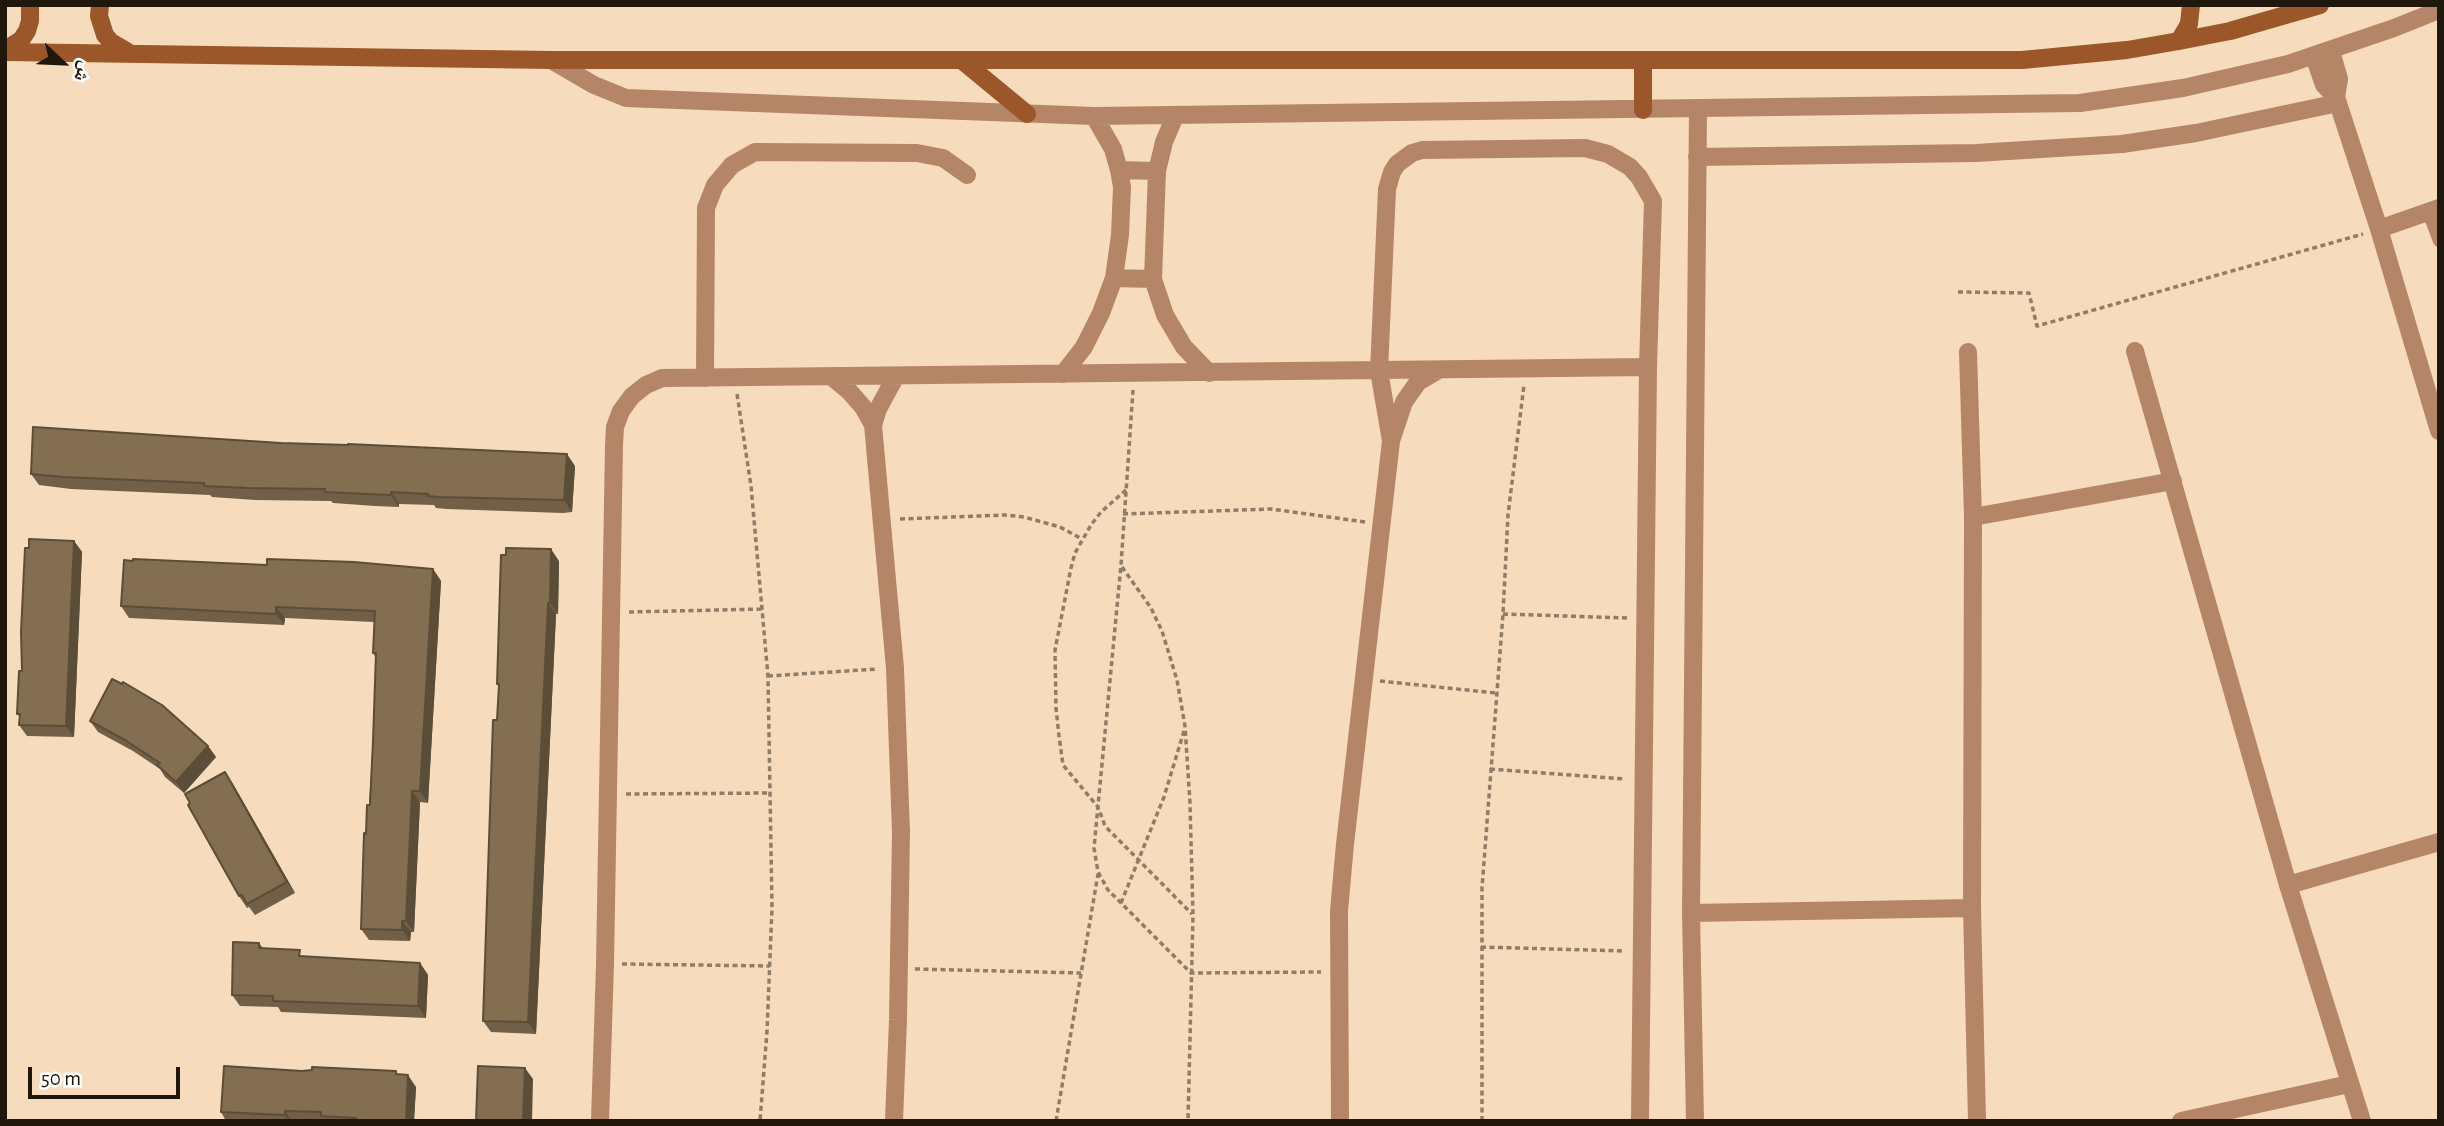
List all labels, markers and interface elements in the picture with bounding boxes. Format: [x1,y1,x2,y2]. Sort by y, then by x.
north arrow [28,28,98,98]
text: ش [70,58,95,84]
scale bar [32,1052,184,1096]
text: 50 m [41,1068,81,1089]

